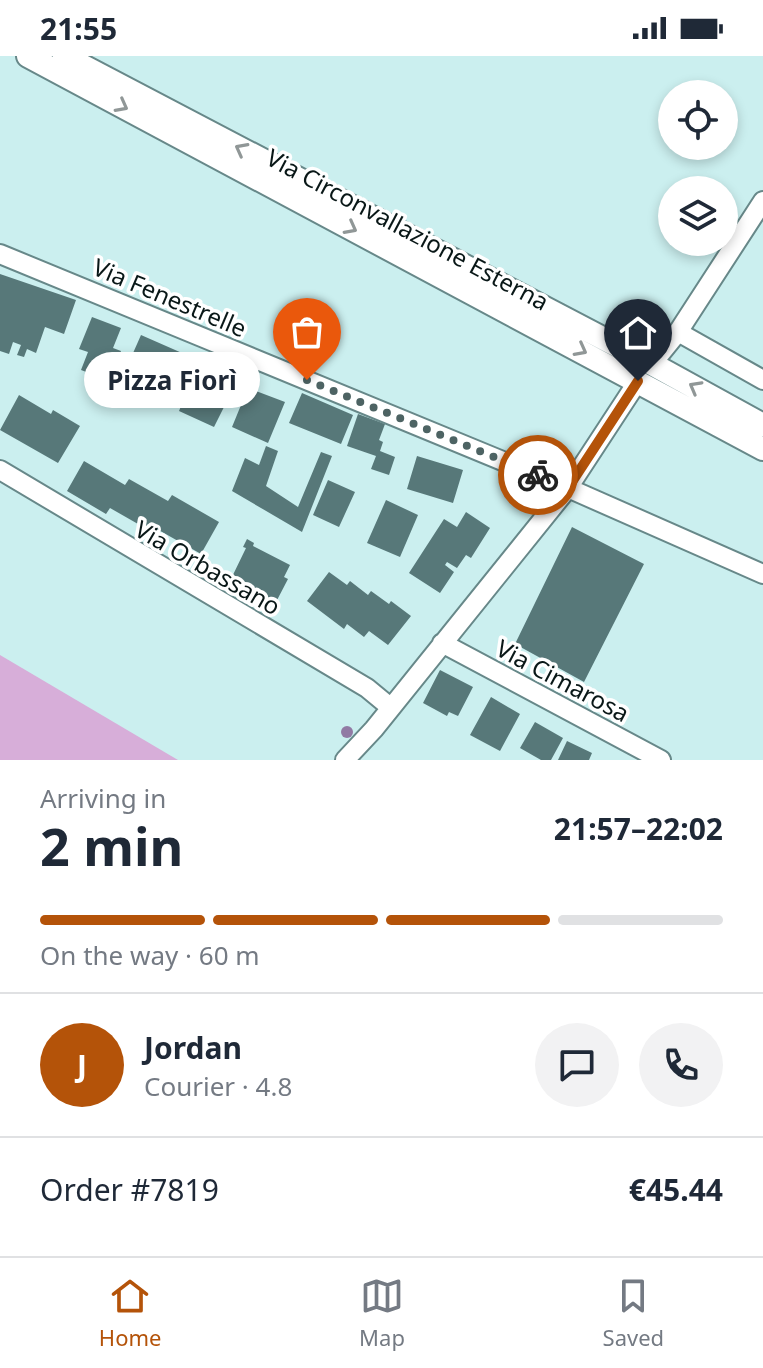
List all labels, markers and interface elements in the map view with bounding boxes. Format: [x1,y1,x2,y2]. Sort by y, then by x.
text: 21:55 [40,8,117,49]
map controls [658,80,738,256]
button: locate [658,80,738,160]
one-way arrow [113,96,127,112]
street label: Via Circonvallazione Esterna [261,140,555,318]
one-way arrow [235,144,250,159]
button: layers [658,176,738,256]
one-way arrow [343,219,357,234]
street label: Via Fenestrelle [88,250,252,344]
pin [273,298,341,380]
pin [604,299,672,381]
icon: bag [285,310,329,354]
icon: home [616,311,660,355]
one-way arrow [572,341,587,356]
callout: Pizza Fiorì [83,352,259,408]
text: Pizza Fiorì [107,362,237,398]
one-way arrow [689,381,703,397]
courier [498,435,578,515]
icon: bike [516,453,560,497]
street label: Via Orbassano [129,512,287,622]
street label: Via Cimarosa [491,631,635,729]
text: Arriving in [40,780,166,816]
text: 21:57–22:02 [554,808,723,849]
text: 2 min [40,810,183,881]
text: On the way · 60 m [40,937,260,973]
button: chat [535,1023,619,1107]
button: phone [639,1023,723,1107]
text: Jordan [144,1027,242,1068]
text: J [77,1045,87,1086]
text: Courier · 4.8 [144,1068,292,1104]
text: Order #7819 [40,1169,219,1210]
text: €45.44 [629,1169,723,1210]
tab: Home [99,1274,161,1352]
tab: Map [359,1274,405,1352]
tab: Saved [603,1274,664,1352]

